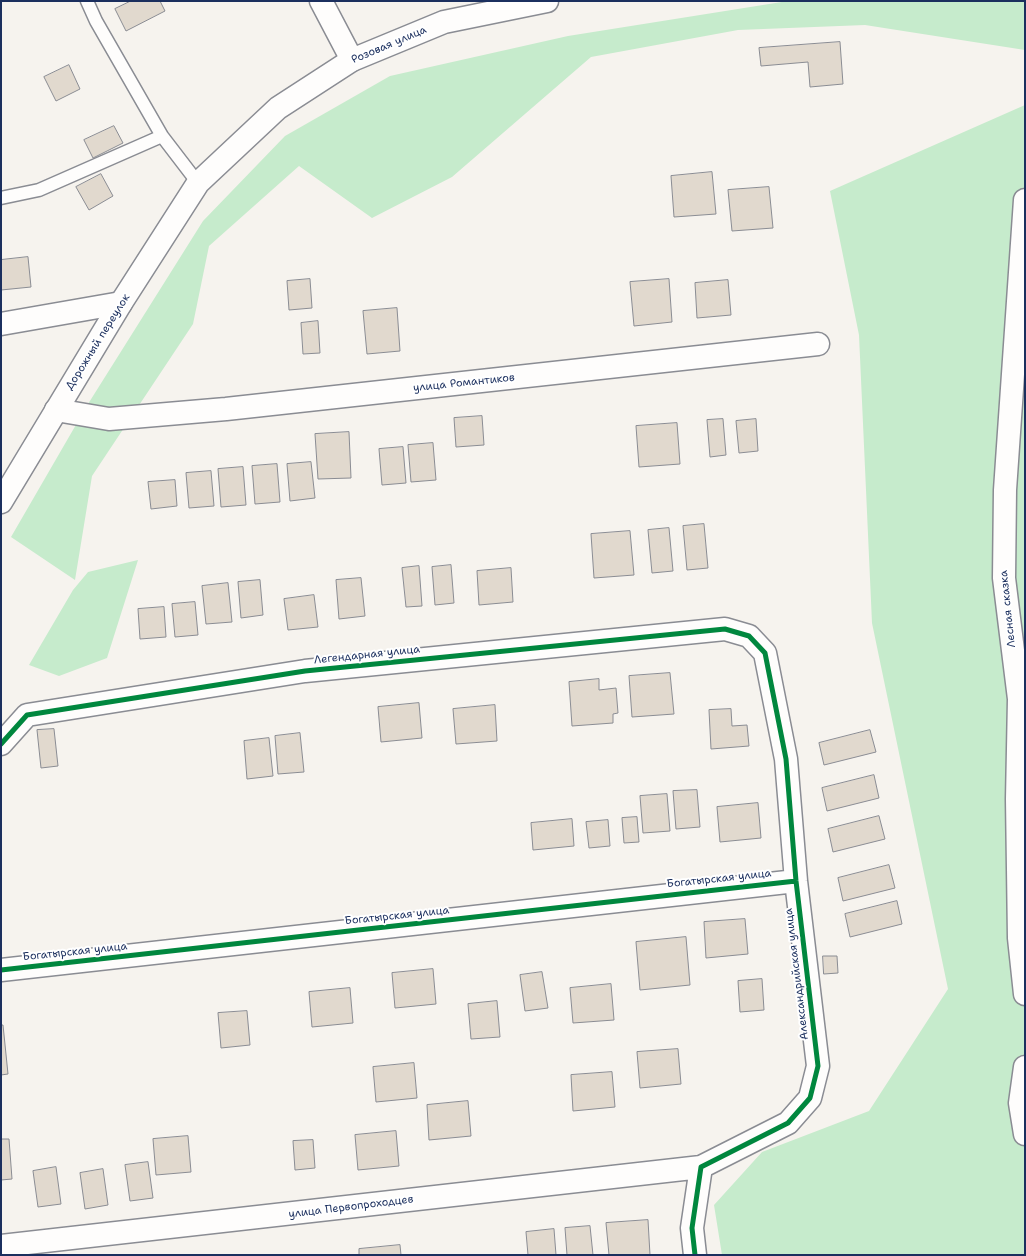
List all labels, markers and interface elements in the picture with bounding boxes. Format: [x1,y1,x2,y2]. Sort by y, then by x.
street label: Розовая улица [349,23,429,67]
street label: Дорожный переулок [63,292,133,392]
street label: улица Романтиков [413,371,515,395]
street label: Лесная сказка [997,570,1019,648]
street label: Легендарная улица [313,643,421,667]
street label: Богатырская улица [666,867,772,891]
street label: Богатырская улица [344,904,450,928]
street label: Александрийская улица [782,907,812,1041]
street label: Богатырская улица [22,940,128,964]
street label: улица Первопроходцев [288,1193,414,1221]

